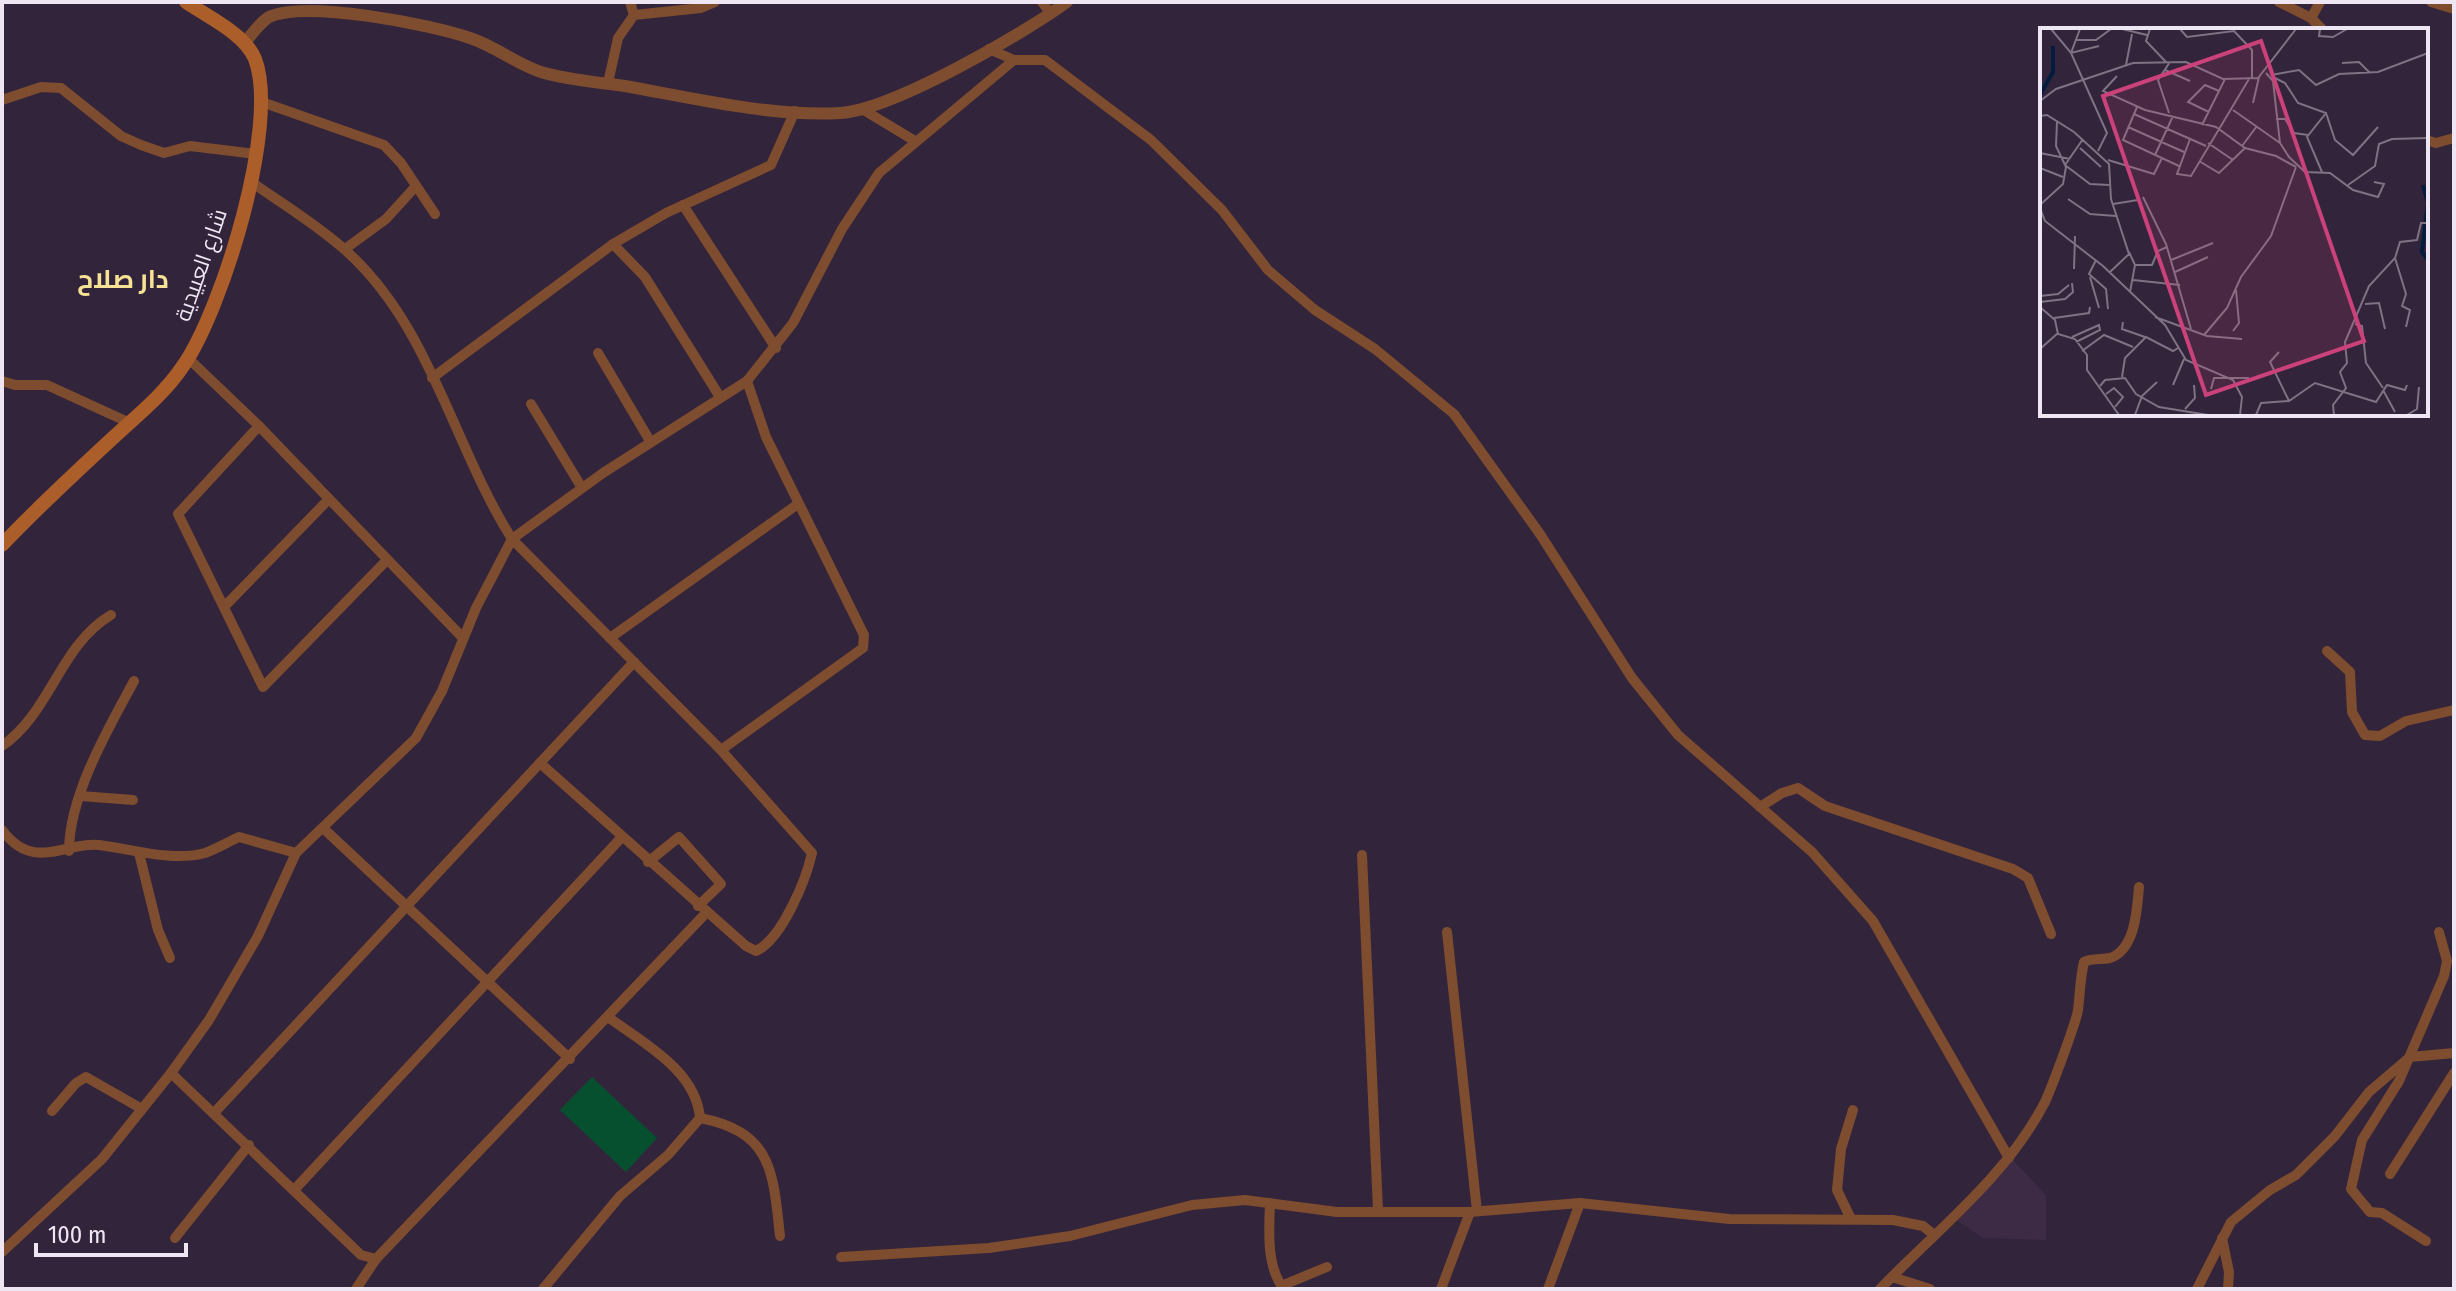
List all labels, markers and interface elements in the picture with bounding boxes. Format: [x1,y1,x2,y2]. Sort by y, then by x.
inset map [2040,28,2428,416]
street label: شارع العبيدية [169,205,234,325]
district label: دار صلاح [77,264,169,296]
scale bar [36,1207,186,1257]
text: 100 m [48,1221,106,1249]

